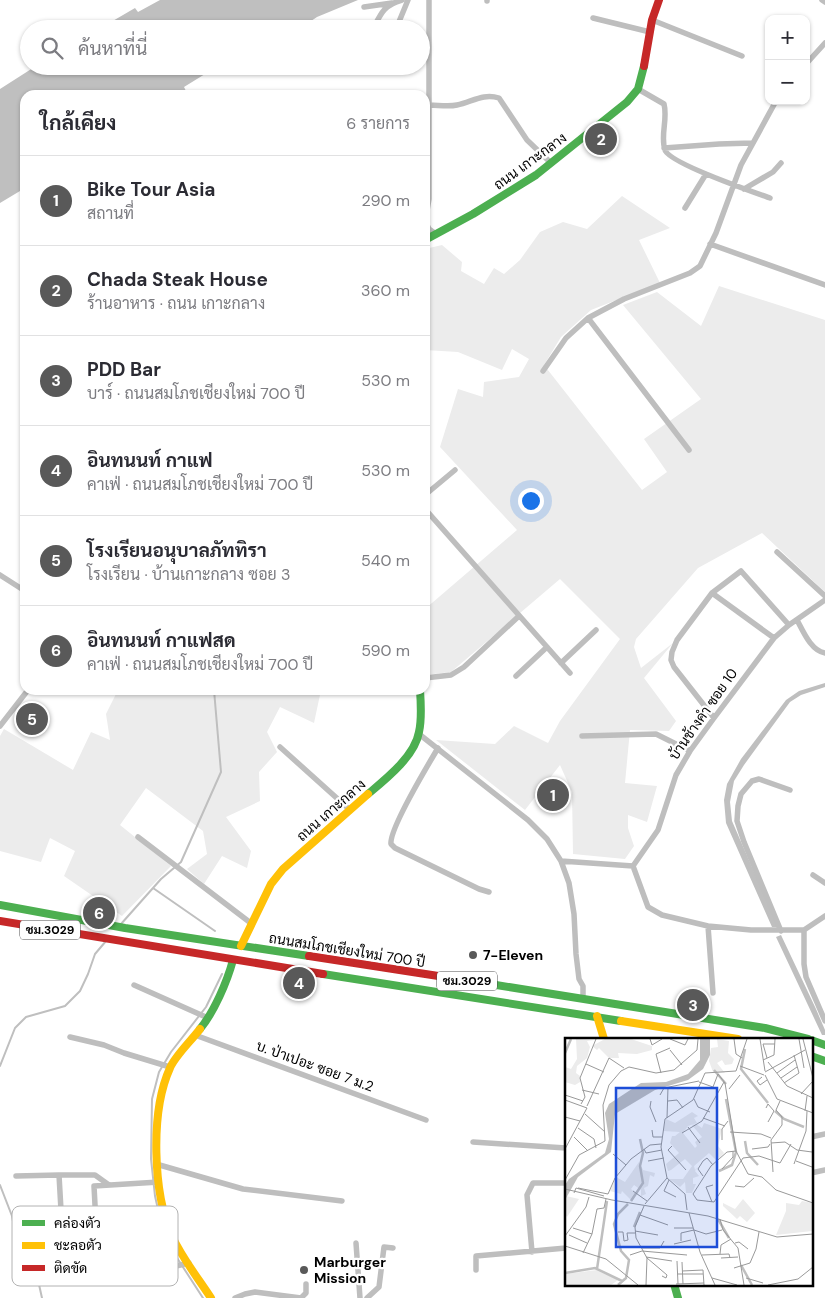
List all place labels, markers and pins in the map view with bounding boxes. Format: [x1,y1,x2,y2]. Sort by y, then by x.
pin: 2 [585,120,617,158]
pin: 5 [16,700,48,738]
pin: 1 [537,776,569,814]
pin: 6 [83,894,115,932]
place label: 7-Eleven [483,946,543,964]
marker: 7-Eleven [467,949,479,961]
pin: 4 [283,964,315,1002]
pin: 3 [677,986,709,1024]
place label: Marburger Mission [314,1253,386,1287]
marker: Marburger Mission [298,1264,310,1276]

